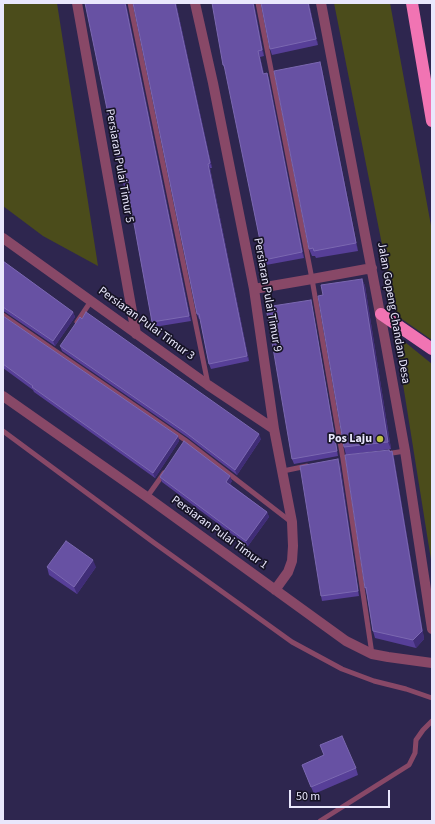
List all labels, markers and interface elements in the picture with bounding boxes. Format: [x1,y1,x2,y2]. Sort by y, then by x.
street label: Persiaran Pulai Timur 5 [102,108,136,224]
street label: Persiaran Pulai Timur 9 [250,237,284,353]
street label: Jalan Gopeng Chandan Desa [373,241,413,385]
street label: Persiaran Pulai Timur 3 [95,284,197,364]
place label: Pos Laju [328,432,372,446]
marker: Pos Laju [375,434,385,444]
street label: Persiaran Pulai Timur 1 [168,493,270,573]
scale bar [291,782,392,808]
text: 50 m [296,788,320,805]

